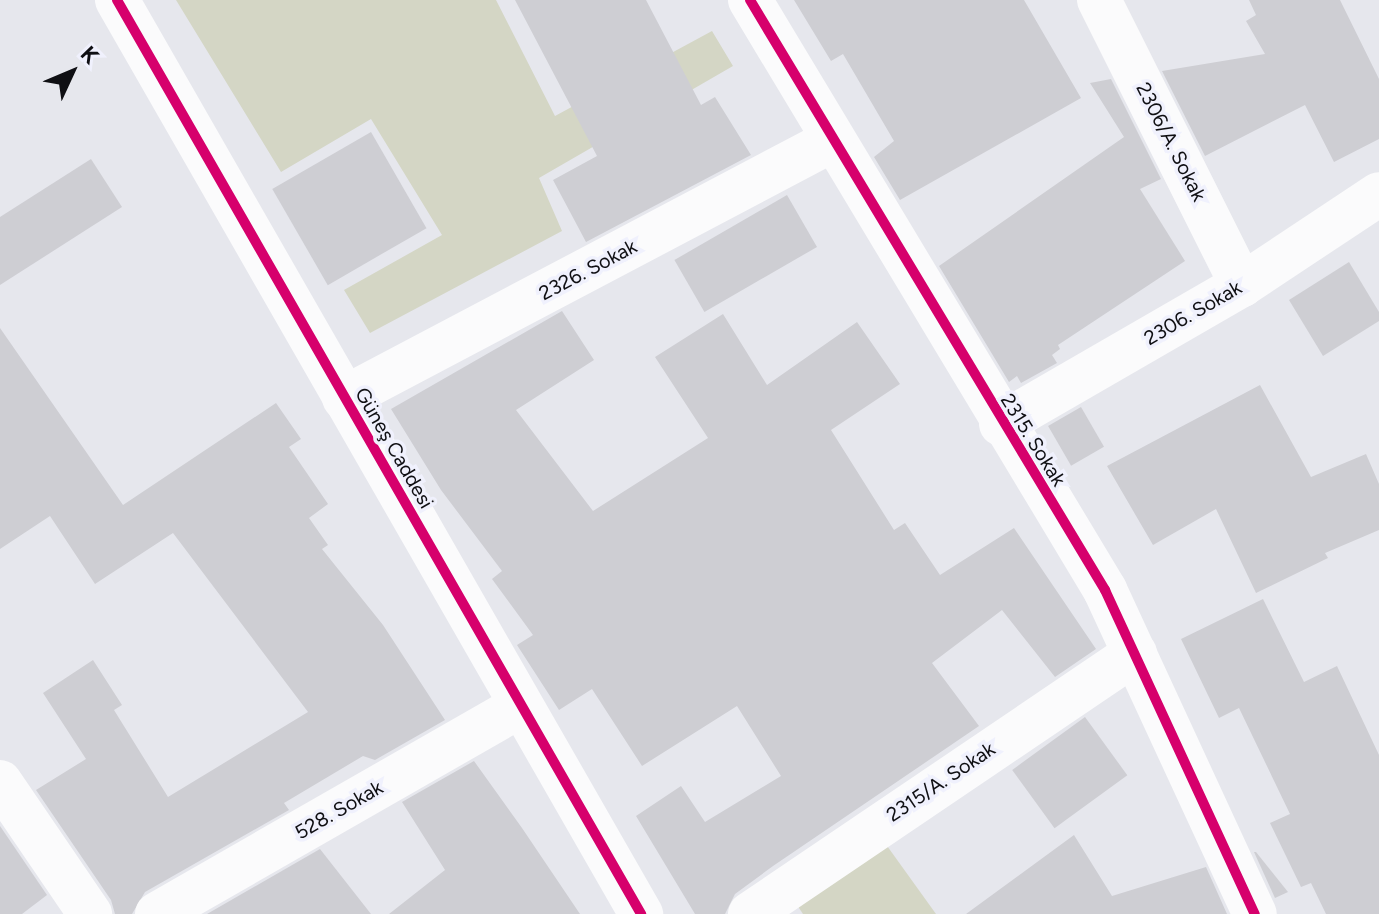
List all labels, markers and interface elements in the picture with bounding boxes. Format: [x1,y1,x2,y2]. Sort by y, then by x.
north arrow [32,32,112,112]
text: K [75,40,104,70]
street label: 2306/A. Sokak [1131,79,1211,205]
street label: 2326. Sokak [535,234,641,306]
street label: 2306. Sokak [1140,275,1246,351]
street label: Güneş Caddesi [350,383,438,513]
street label: 2315. Sokak [995,389,1071,491]
street label: 2315/A. Sokak [882,737,1000,827]
street label: 528. Sokak [291,775,387,845]

